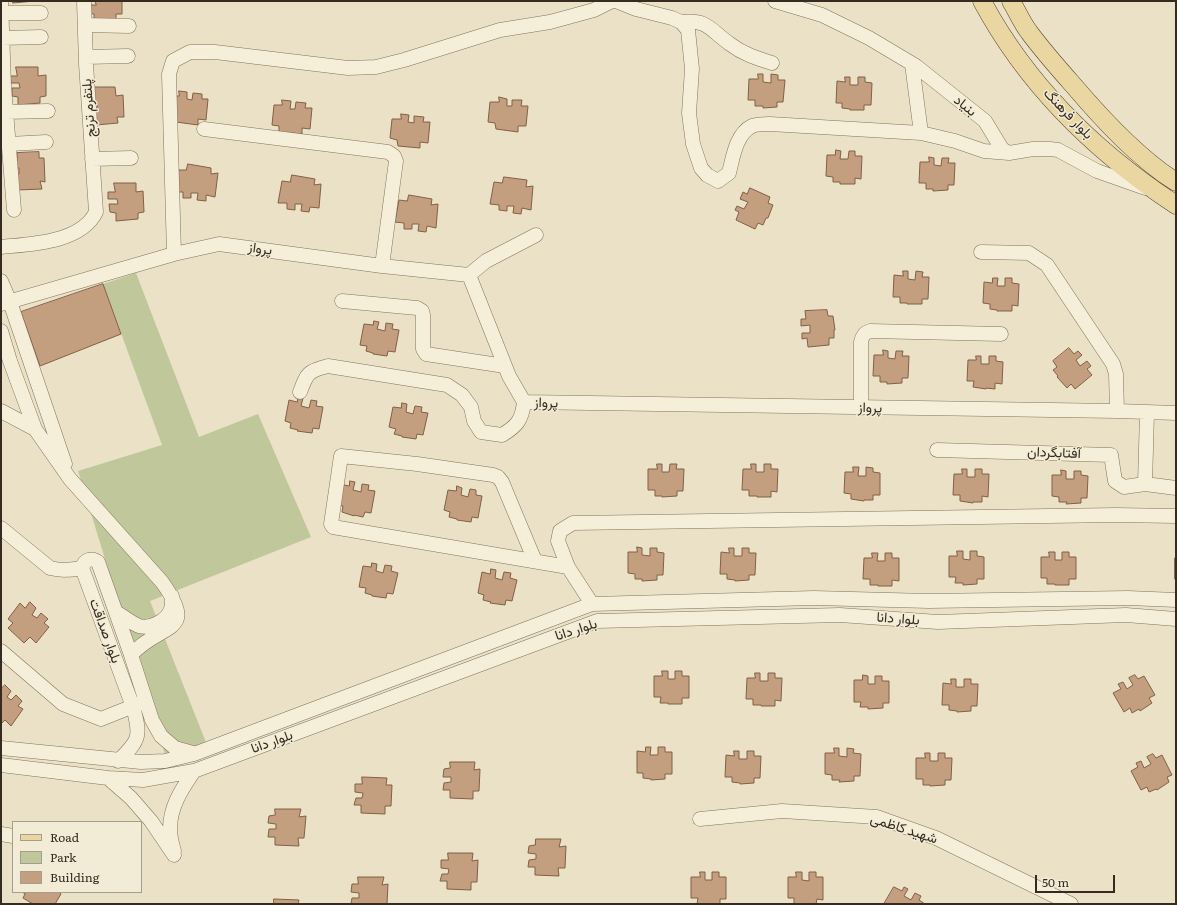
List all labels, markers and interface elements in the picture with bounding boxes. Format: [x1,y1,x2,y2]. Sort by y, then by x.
street label: پلتفرم ترنج [79,78,99,138]
street label: بلوار فرهنگ [1040,85,1096,143]
street label: بنیاد [950,92,980,120]
street label: پرواز [247,239,273,259]
street label: پرواز [534,394,558,412]
street label: پرواز [858,399,882,417]
street label: آفتابگردان [1027,444,1081,462]
street label: بلوار صداقت [86,596,124,666]
street label: بلوار دانا [876,609,920,629]
street label: بلوار دانا [553,615,599,645]
street label: بلوار دانا [249,727,295,757]
street label: شهید کاظمی [868,810,940,848]
legend [12,821,142,893]
text: Road [50,828,79,846]
text: Park [50,848,76,866]
scale bar [1037,867,1117,893]
text: Building [50,868,99,886]
text: 50 m [1042,873,1069,891]

